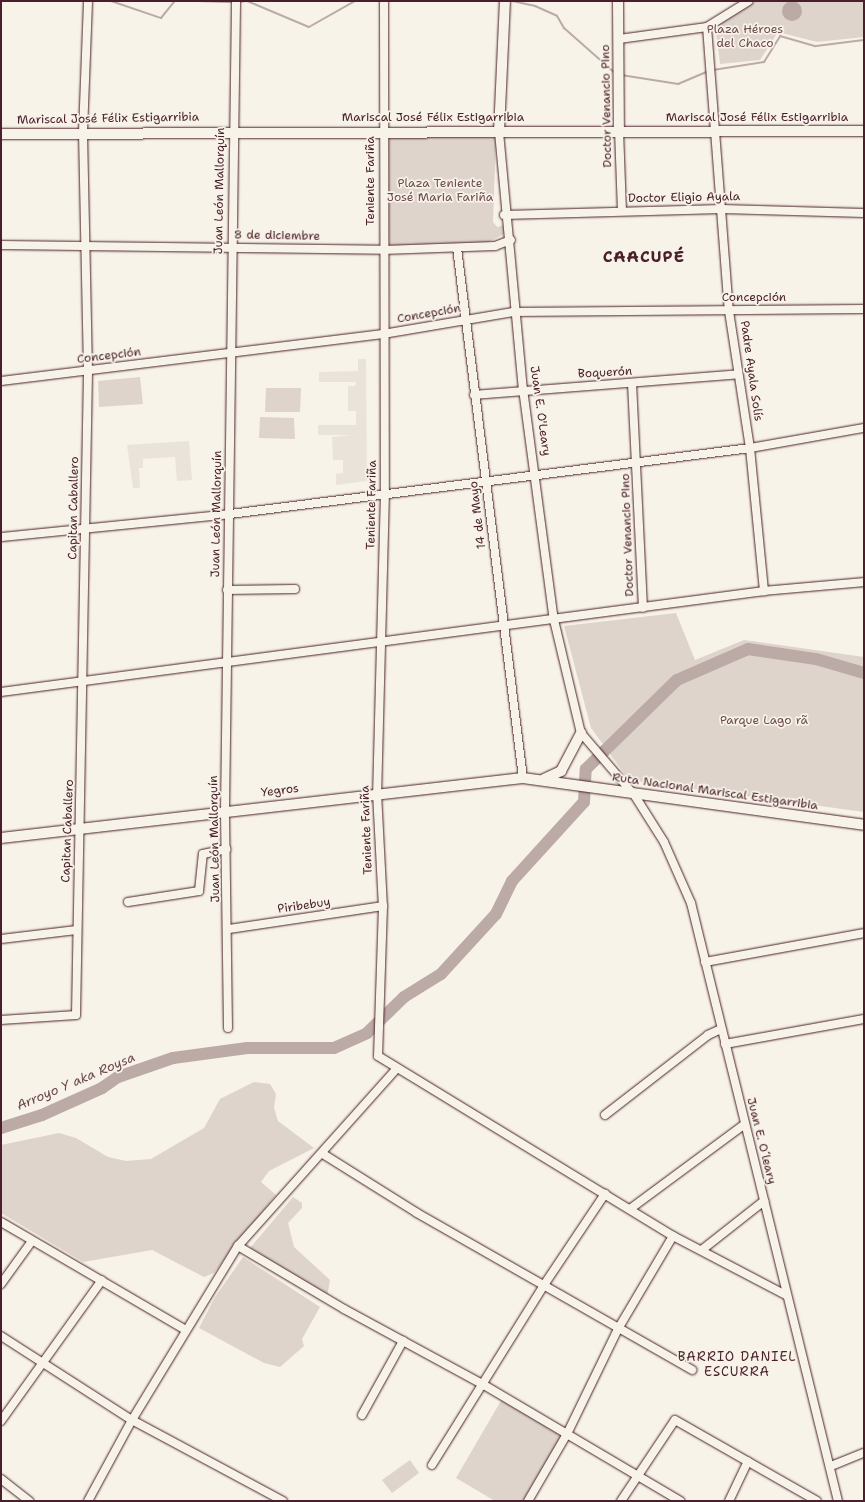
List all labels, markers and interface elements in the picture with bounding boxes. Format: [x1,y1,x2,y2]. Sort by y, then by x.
park label: Plaza Héroes del Chaco [707,23,783,51]
street label: Doctor Venancio Pino [599,44,615,168]
street label: Mariscal José Félix Estigarribia [17,110,199,128]
street label: Mariscal José Félix Estigarribia [342,111,524,125]
street label: Mariscal José Félix Estigarribia [666,111,848,125]
street label: Juan León Mallorquín [212,127,228,255]
street label: Teniente Fariña [364,136,378,226]
park label: Plaza Teniente José Maria Fariña [387,177,493,205]
street label: Doctor Eligio Ayala [628,190,740,206]
street label: 8 de diciembre [234,228,320,244]
district label: CAACUPÉ [603,247,685,267]
street label: Concepción [722,291,786,305]
street label: Concepción [396,301,462,327]
street label: Padre Ayala Solís [737,320,765,422]
street label: Concepción [76,345,142,367]
street label: Boquerón [578,364,632,382]
street label: Juan E. O'Leary [527,365,553,457]
street label: Juan León Mallorquín [209,450,225,578]
street label: Capitan Caballero [66,456,82,560]
street label: Teniente Fariña [364,460,380,550]
street label: Doctor Venancio Pino [619,473,637,597]
street label: 14 de Mayo [467,480,489,550]
park label: Parque Lago rã [720,714,808,728]
street label: Ruta Nacional Mariscal Estigarribia [611,770,819,814]
street label: Juan León Mallorquín [207,775,223,903]
street label: Capitan Caballero [59,779,77,883]
street label: Yegros [260,782,300,800]
street label: Teniente Fariña [358,785,376,875]
street label: Piribebuy [277,895,331,917]
water label: Arroyo Y aka Roysa [14,1050,138,1114]
street label: Juan E. O´leary [743,1096,779,1186]
district label: BARRIO DANIEL ESCURRA [678,1350,796,1381]

